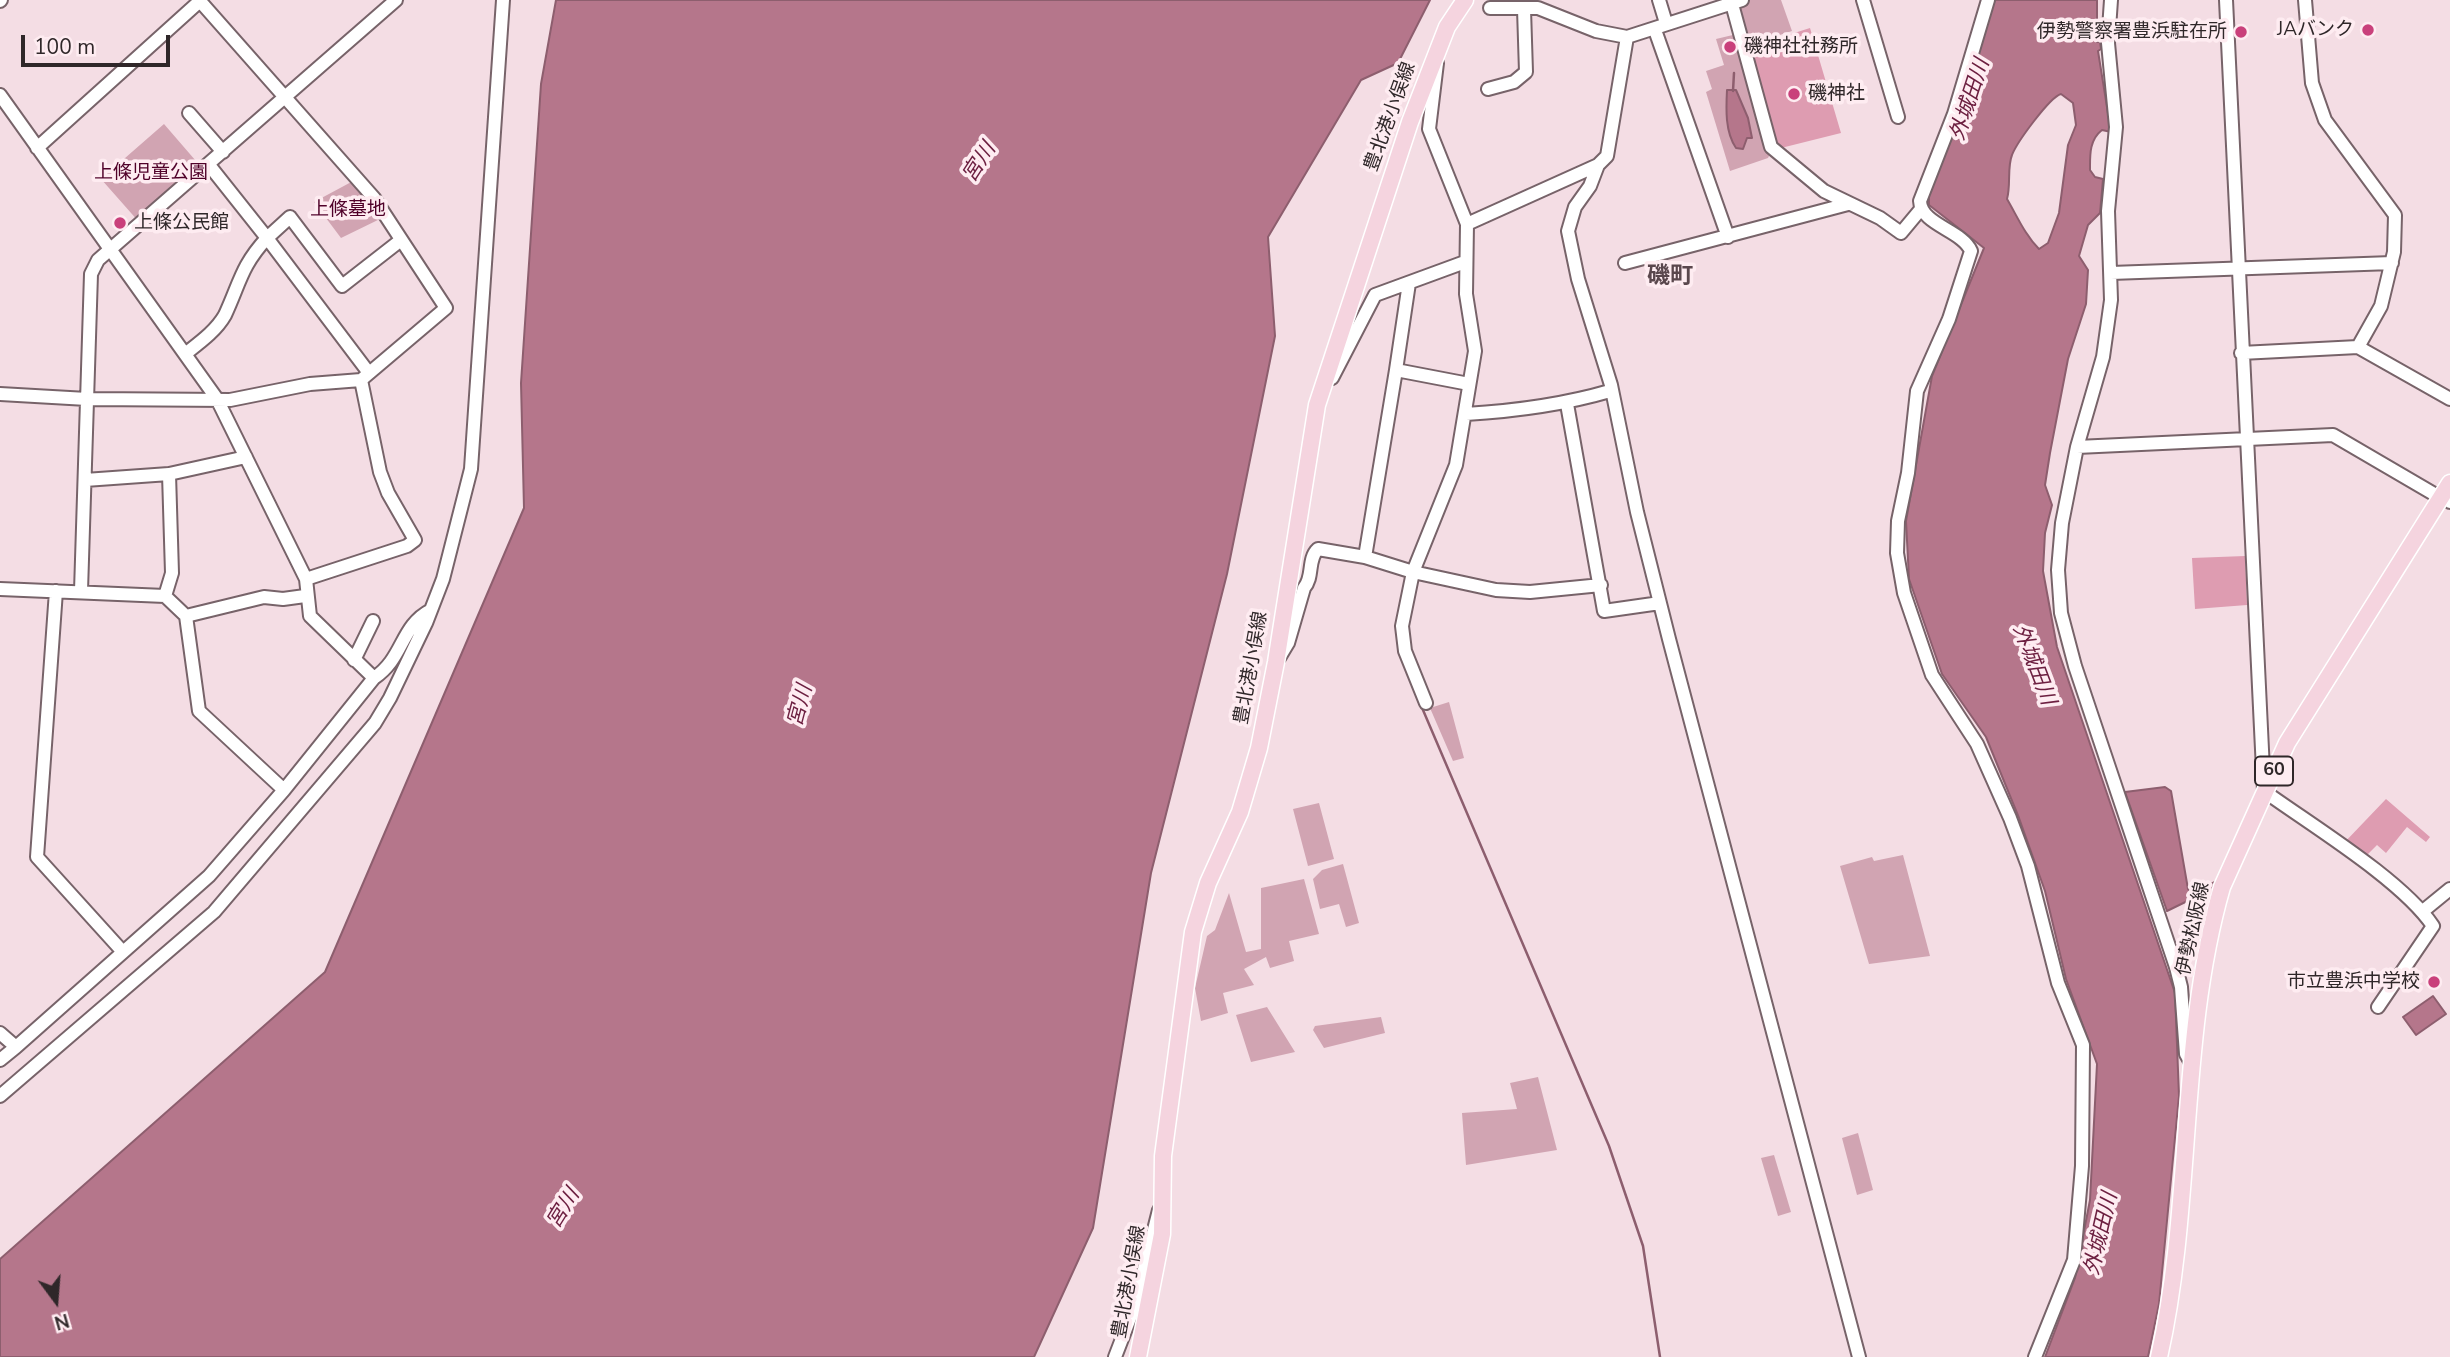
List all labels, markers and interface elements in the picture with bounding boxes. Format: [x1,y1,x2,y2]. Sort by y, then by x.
place label: JAバンク [2277,19,2354,41]
scale bar [24,21,173,65]
place label: 伊勢警察署豊浜駐在所 [2037,21,2227,43]
marker: JAバンク [2360,22,2376,38]
marker: 伊勢警察署豊浜駐在所 [2233,24,2249,40]
text: 100 m [34,33,95,61]
place label: 磯神社社務所 [1744,36,1858,58]
marker: 磯神社社務所 [1722,39,1738,55]
water label: 外城田川 [1946,56,1996,144]
street label: 豊北港小俣線 [1361,60,1421,174]
place label: 磯神社 [1808,83,1865,105]
marker: 磯神社 [1786,86,1802,102]
water label: 宮川 [958,139,1002,187]
park label: 上條児童公園 [94,162,208,184]
park label: 上條墓地 [310,199,386,221]
place label: 上條公民館 [134,212,229,234]
marker: 上條公民館 [112,215,128,231]
district label: 磯町 [1647,263,1693,291]
street label: 豊北港小俣線 [1231,610,1273,726]
water label: 外城田川 [2006,621,2060,709]
water label: 宮川 [783,682,819,730]
road number: 60 [2255,756,2293,786]
street label: 伊勢松阪線 [2173,880,2215,978]
place label: 市立豊浜中学校 [2287,971,2420,993]
marker: 市立豊浜中学校 [2426,974,2442,990]
water label: 宮川 [542,1185,586,1233]
water label: 外城田川 [2080,1190,2124,1278]
street label: 豊北港小俣線 [1109,1224,1151,1340]
north arrow [21,1266,91,1336]
text: N [51,1307,72,1336]

